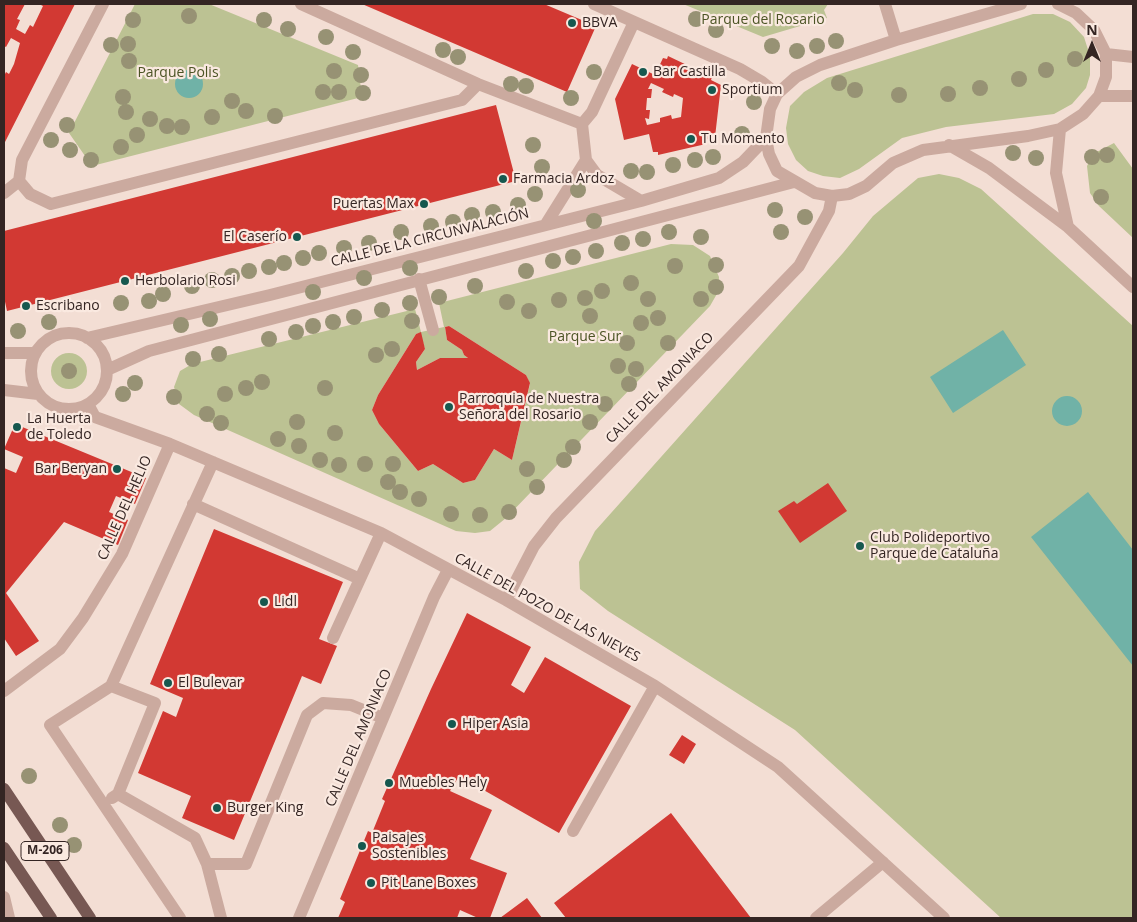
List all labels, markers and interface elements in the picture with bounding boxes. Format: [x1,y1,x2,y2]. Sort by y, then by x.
park label: Parque del Rosario [701,12,825,28]
place label: BBVA [582,15,617,31]
marker: BBVA [566,17,578,29]
north arrow [1067,20,1117,70]
text: N [1086,20,1098,39]
place label: Bar Castilla [653,64,726,80]
park label: Parque Polis [137,65,219,81]
marker: Bar Castilla [637,66,649,78]
place label: Sportium [722,82,782,98]
marker: Sportium [706,84,718,96]
place label: Tu Momento [701,131,785,147]
marker: Tu Momento [685,133,697,145]
place label: Farmacia Ardoz [513,171,614,187]
marker: Farmacia Ardoz [497,173,509,185]
place label: Puertas Max [333,196,414,212]
marker: Puertas Max [418,198,430,210]
street label: CALLE DE LA CIRCUNVALACIÓN [329,205,531,271]
place label: El Caserío [223,229,287,245]
marker: El Caserío [291,231,303,243]
place label: Herbolario Rosi [135,273,236,289]
marker: Herbolario Rosi [119,275,131,287]
place label: Escribano [36,298,100,314]
marker: Escribano [20,300,32,312]
park label: Parque Sur [549,329,621,345]
street label: CALLE DEL AMONIACO [603,329,717,447]
place label: Parroquia de Nuestra Señora del Rosario [459,391,599,424]
marker: Parroquia de Nuestra Señora del Rosario [443,401,455,413]
place label: La Huerta de Toledo [27,411,92,444]
marker: La Huerta de Toledo [11,421,23,433]
street label: CALLE DEL HELIO [94,453,156,563]
place label: Bar Beryan [35,461,107,477]
marker: Bar Beryan [111,463,123,475]
place label: Club Polideportivo Parque de Cataluña [870,530,998,562]
marker: Club Polideportivo Parque de Cataluña [854,540,866,552]
street label: CALLE DEL POZO DE LAS NIEVES [451,550,643,666]
place label: Lidl [274,594,297,610]
marker: Lidl [258,596,270,608]
street label: CALLE DEL AMONIACO [322,667,396,809]
place label: El Bulevar [178,675,242,691]
marker: El Bulevar [162,677,174,689]
place label: Hiper Asia [462,716,528,732]
marker: Hiper Asia [446,718,458,730]
place label: Muebles Hely [399,775,487,791]
marker: Muebles Hely [383,777,395,789]
place label: Burger King [227,800,303,816]
marker: Burger King [211,802,223,814]
place label: Paisajes Sostenibles [372,830,446,862]
marker: Paisajes Sostenibles [356,840,368,852]
road number: M-206 [21,841,69,860]
place label: Pit Lane Boxes [381,875,476,891]
marker: Pit Lane Boxes [365,877,377,889]

